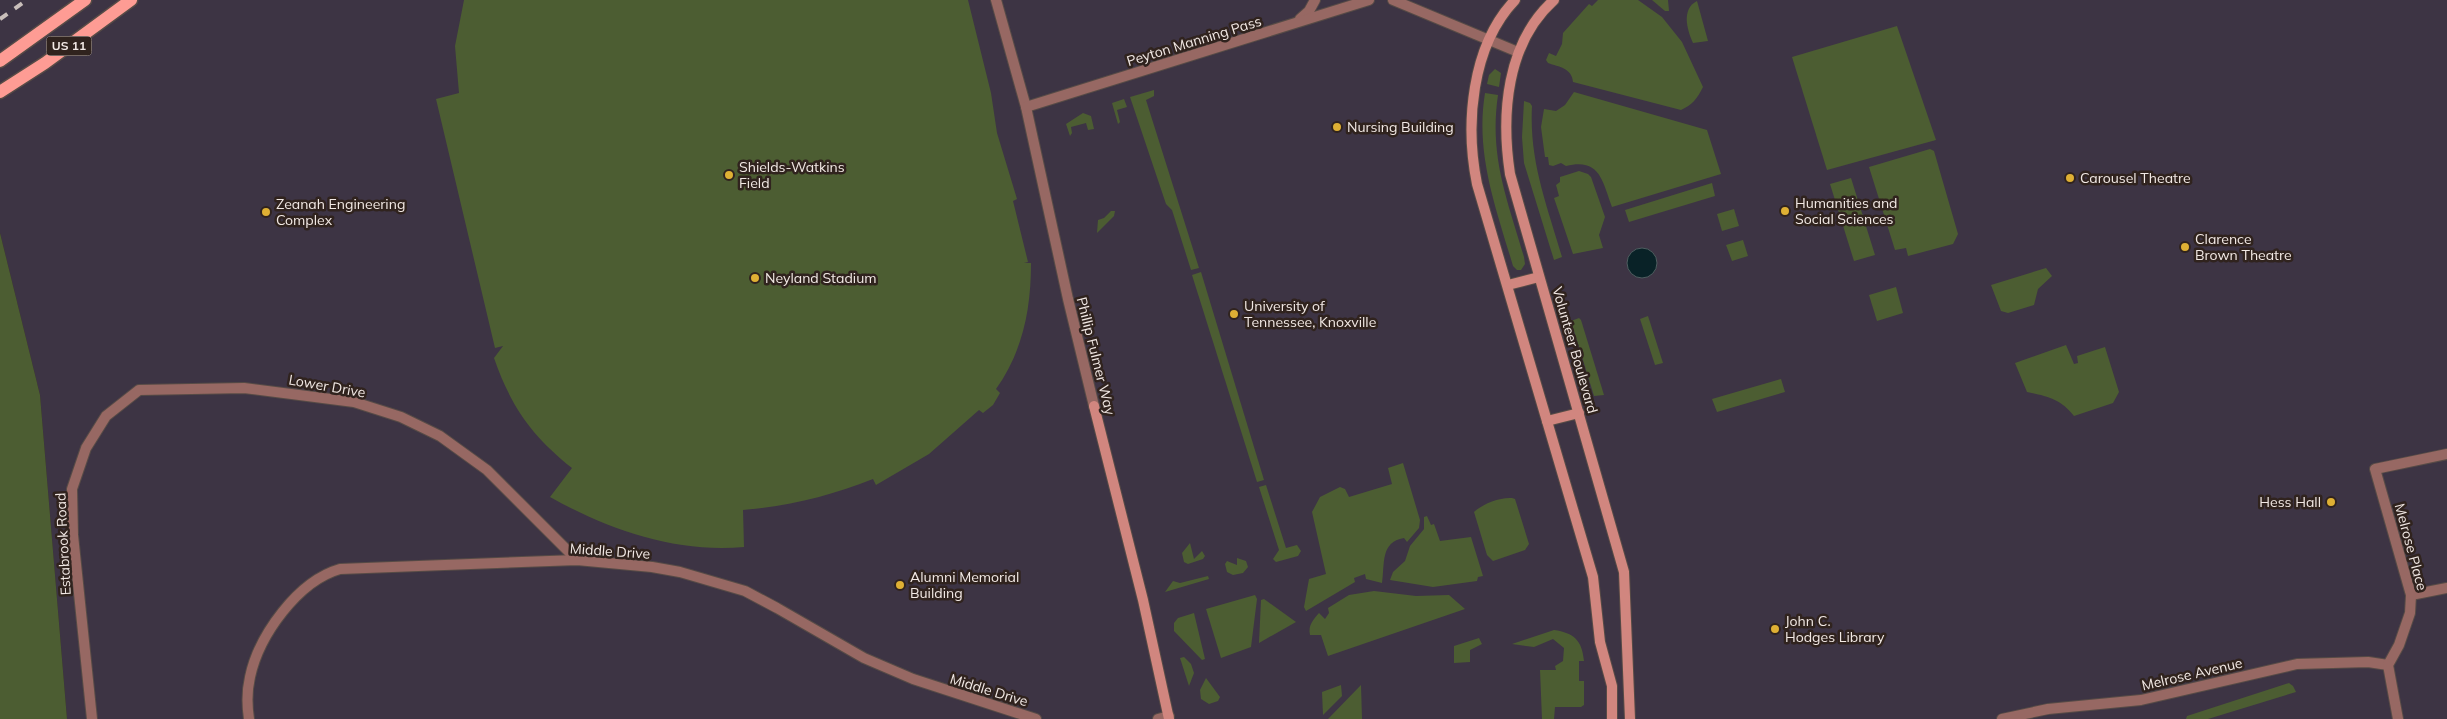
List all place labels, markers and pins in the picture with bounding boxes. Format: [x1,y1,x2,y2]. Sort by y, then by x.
place label: Nursing Building [1347,118,1454,136]
marker: Nursing Building [1331,121,1343,133]
place label: Shields-Watkins Field [739,158,845,192]
marker: Shields-Watkins Field [723,169,735,181]
place label: Carousel Theatre [2080,169,2191,187]
marker: Carousel Theatre [2064,172,2076,184]
place label: Humanities and Social Sciences [1795,194,1897,228]
place label: Zeanah Engineering Complex [276,195,405,229]
marker: Humanities and Social Sciences [1779,205,1791,217]
marker: Zeanah Engineering Complex [260,206,272,218]
place label: Clarence Brown Theatre [2195,230,2292,264]
marker: Clarence Brown Theatre [2179,241,2191,253]
place label: Neyland Stadium [765,269,877,287]
marker: Neyland Stadium [749,272,761,284]
place label: University of Tennessee, Knoxville [1244,297,1376,331]
marker: University of Tennessee, Knoxville [1228,308,1240,320]
place label: Hess Hall [2259,493,2321,511]
marker: Hess Hall [2325,496,2337,508]
place label: Alumni Memorial Building [910,568,1019,602]
marker: Alumni Memorial Building [894,579,906,591]
place label: John C. Hodges Library [1785,612,1885,646]
marker: John C. Hodges Library [1769,623,1781,635]

